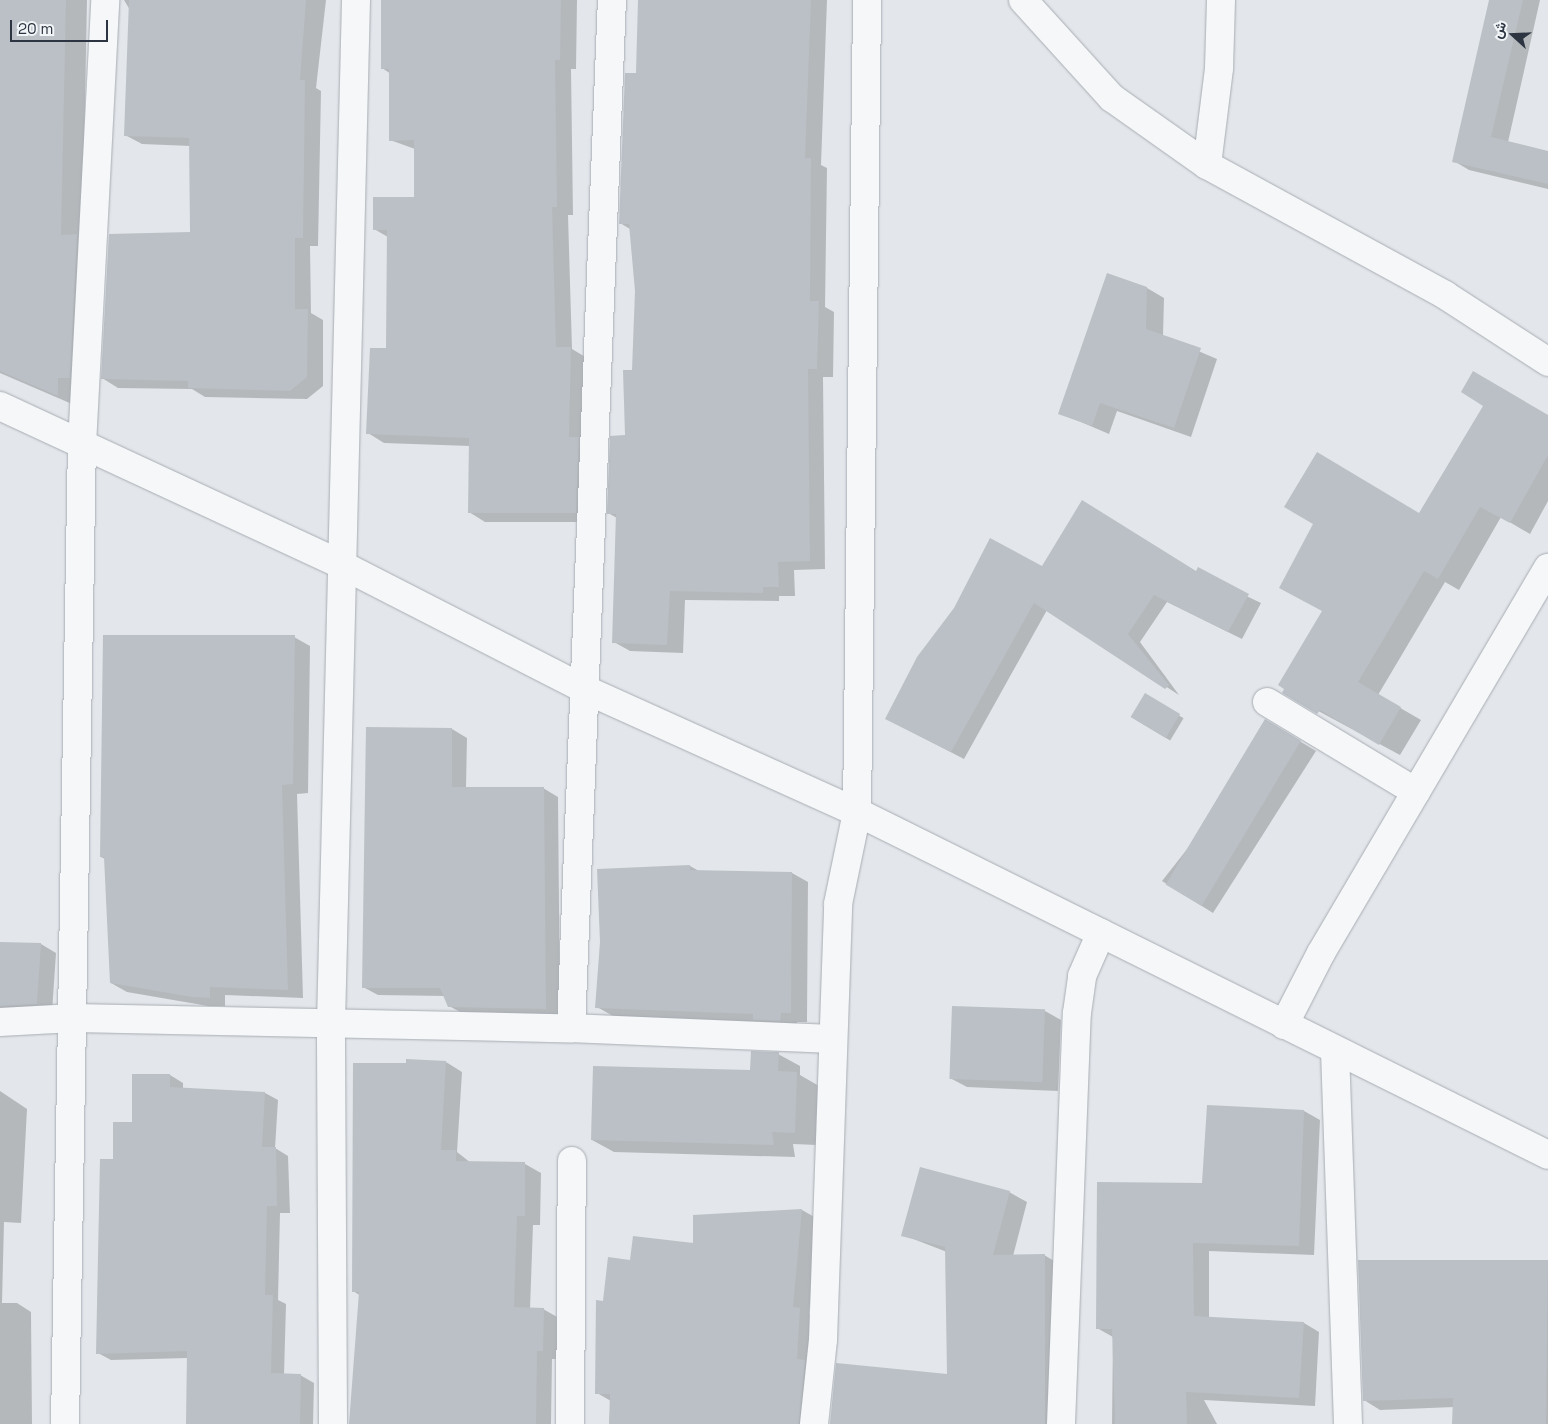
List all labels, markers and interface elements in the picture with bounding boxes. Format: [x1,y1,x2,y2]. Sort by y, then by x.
scale bar [12,10,110,42]
north arrow [1488,10,1538,60]
text: 20 m [18,19,53,38]
text: ش [1488,19,1510,41]

